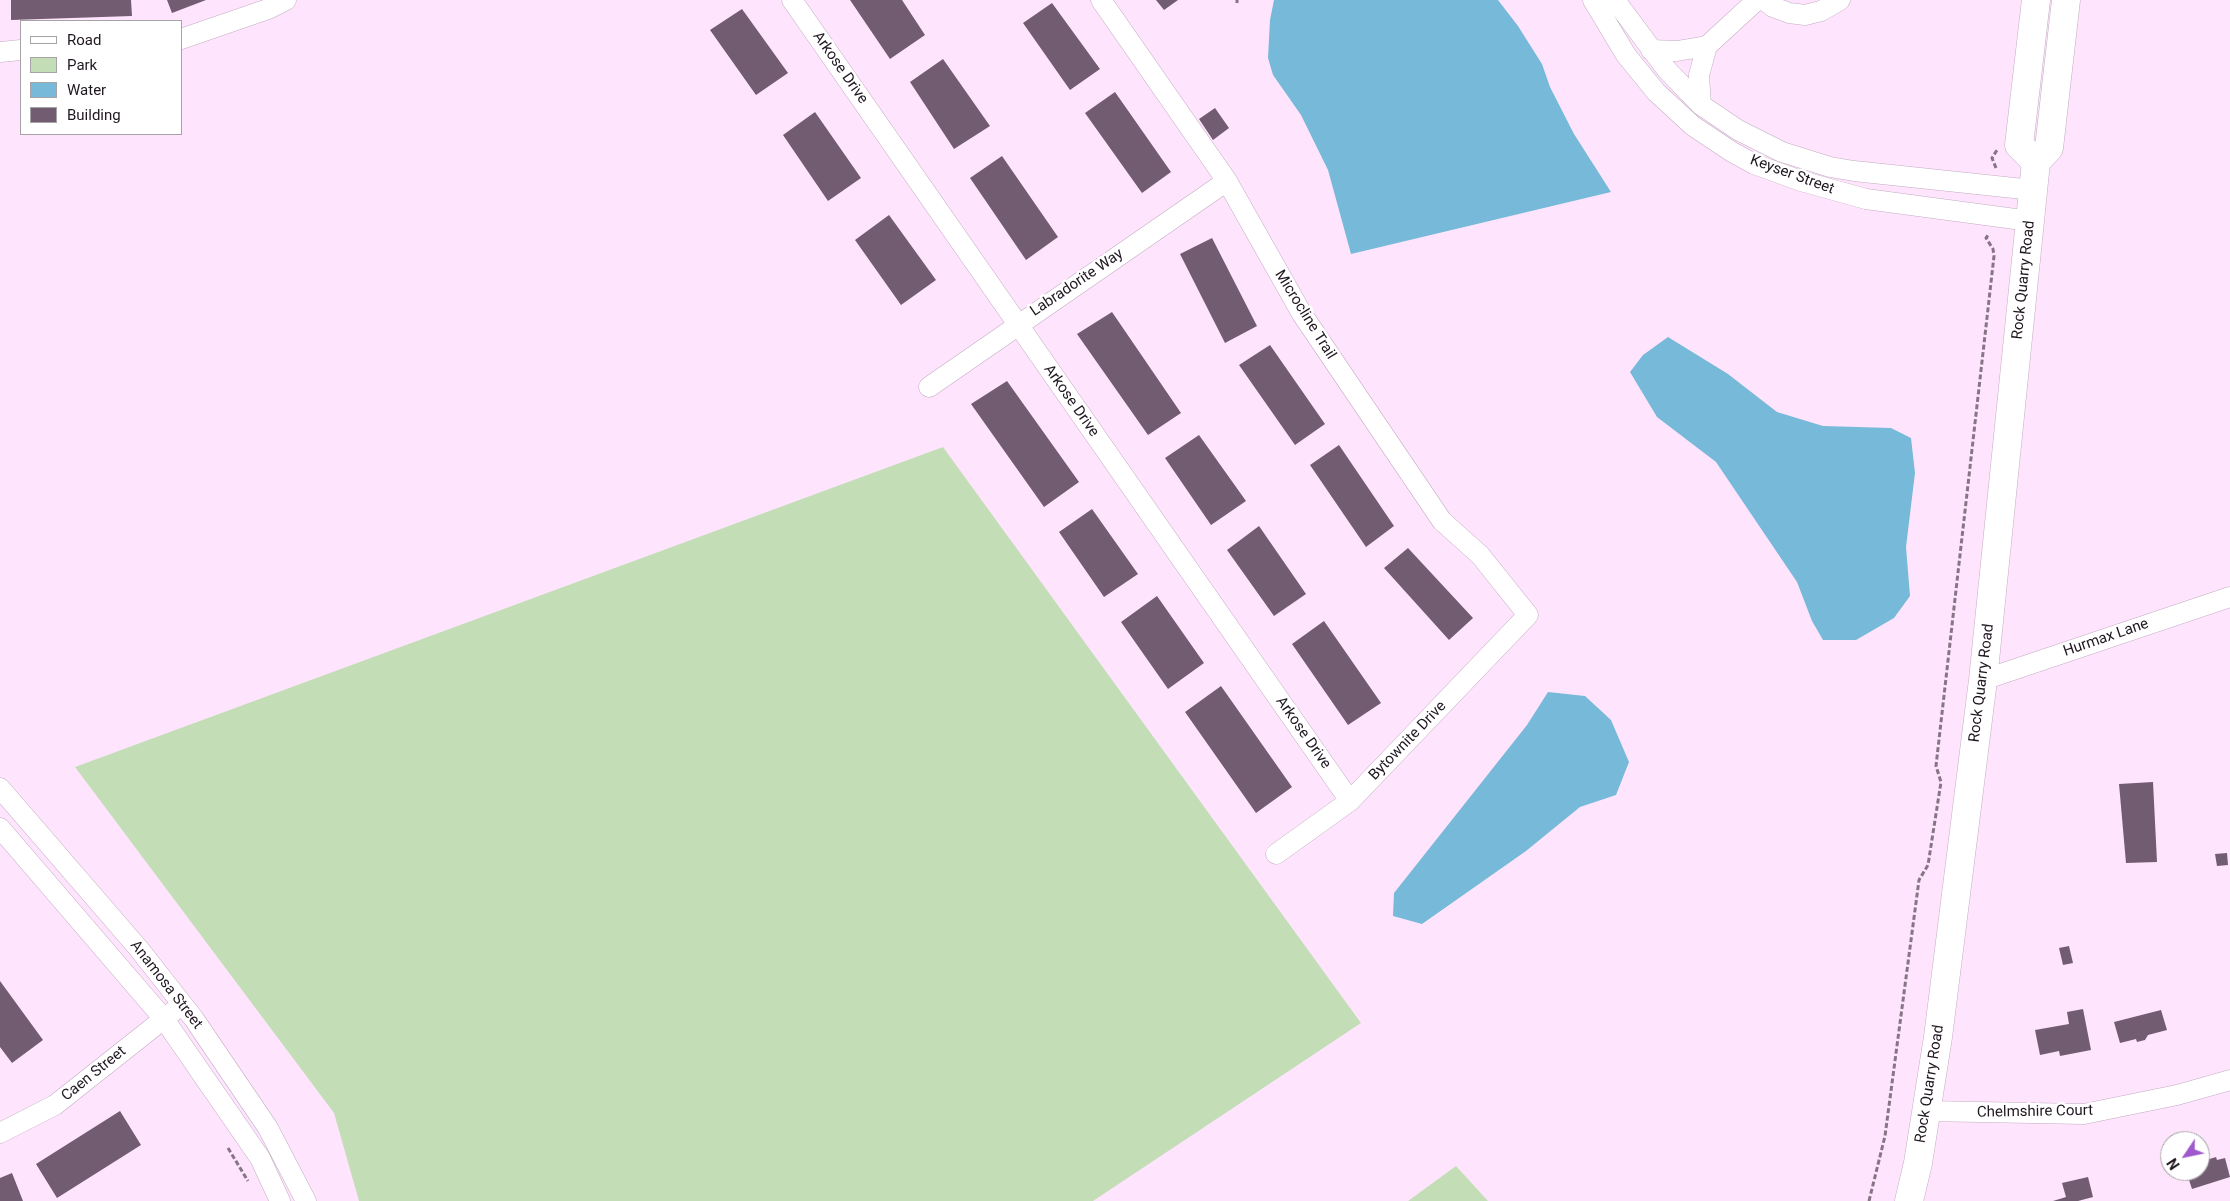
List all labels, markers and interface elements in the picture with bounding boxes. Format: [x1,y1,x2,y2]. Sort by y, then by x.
legend [20,20,182,135]
street label: Arkose Drive [808,28,872,108]
text: Road [67,31,101,49]
text: Park [67,56,97,74]
text: Water [67,81,106,99]
text: Building [67,106,121,124]
street label: Keyser Street [1747,151,1837,199]
street label: Rock Quarry Road [2009,220,2039,340]
street label: Labradorite Way [1027,245,1127,321]
street label: Microcline Trail [1270,267,1340,363]
street label: Arkose Drive [1039,361,1103,441]
street label: Hurmax Lane [2061,615,2151,661]
street label: Rock Quarry Road [1966,623,1998,743]
street label: Arkose Drive [1271,693,1335,773]
street label: Bytownite Drive [1366,698,1450,784]
street label: Anamosa Street [126,937,206,1033]
street label: Rock Quarry Road [1912,1024,1948,1144]
street label: Caen Street [58,1043,130,1105]
street label: Chelmshire Court [1977,1102,2093,1122]
north arrow [2160,1131,2210,1181]
text: N [2164,1155,2183,1172]

